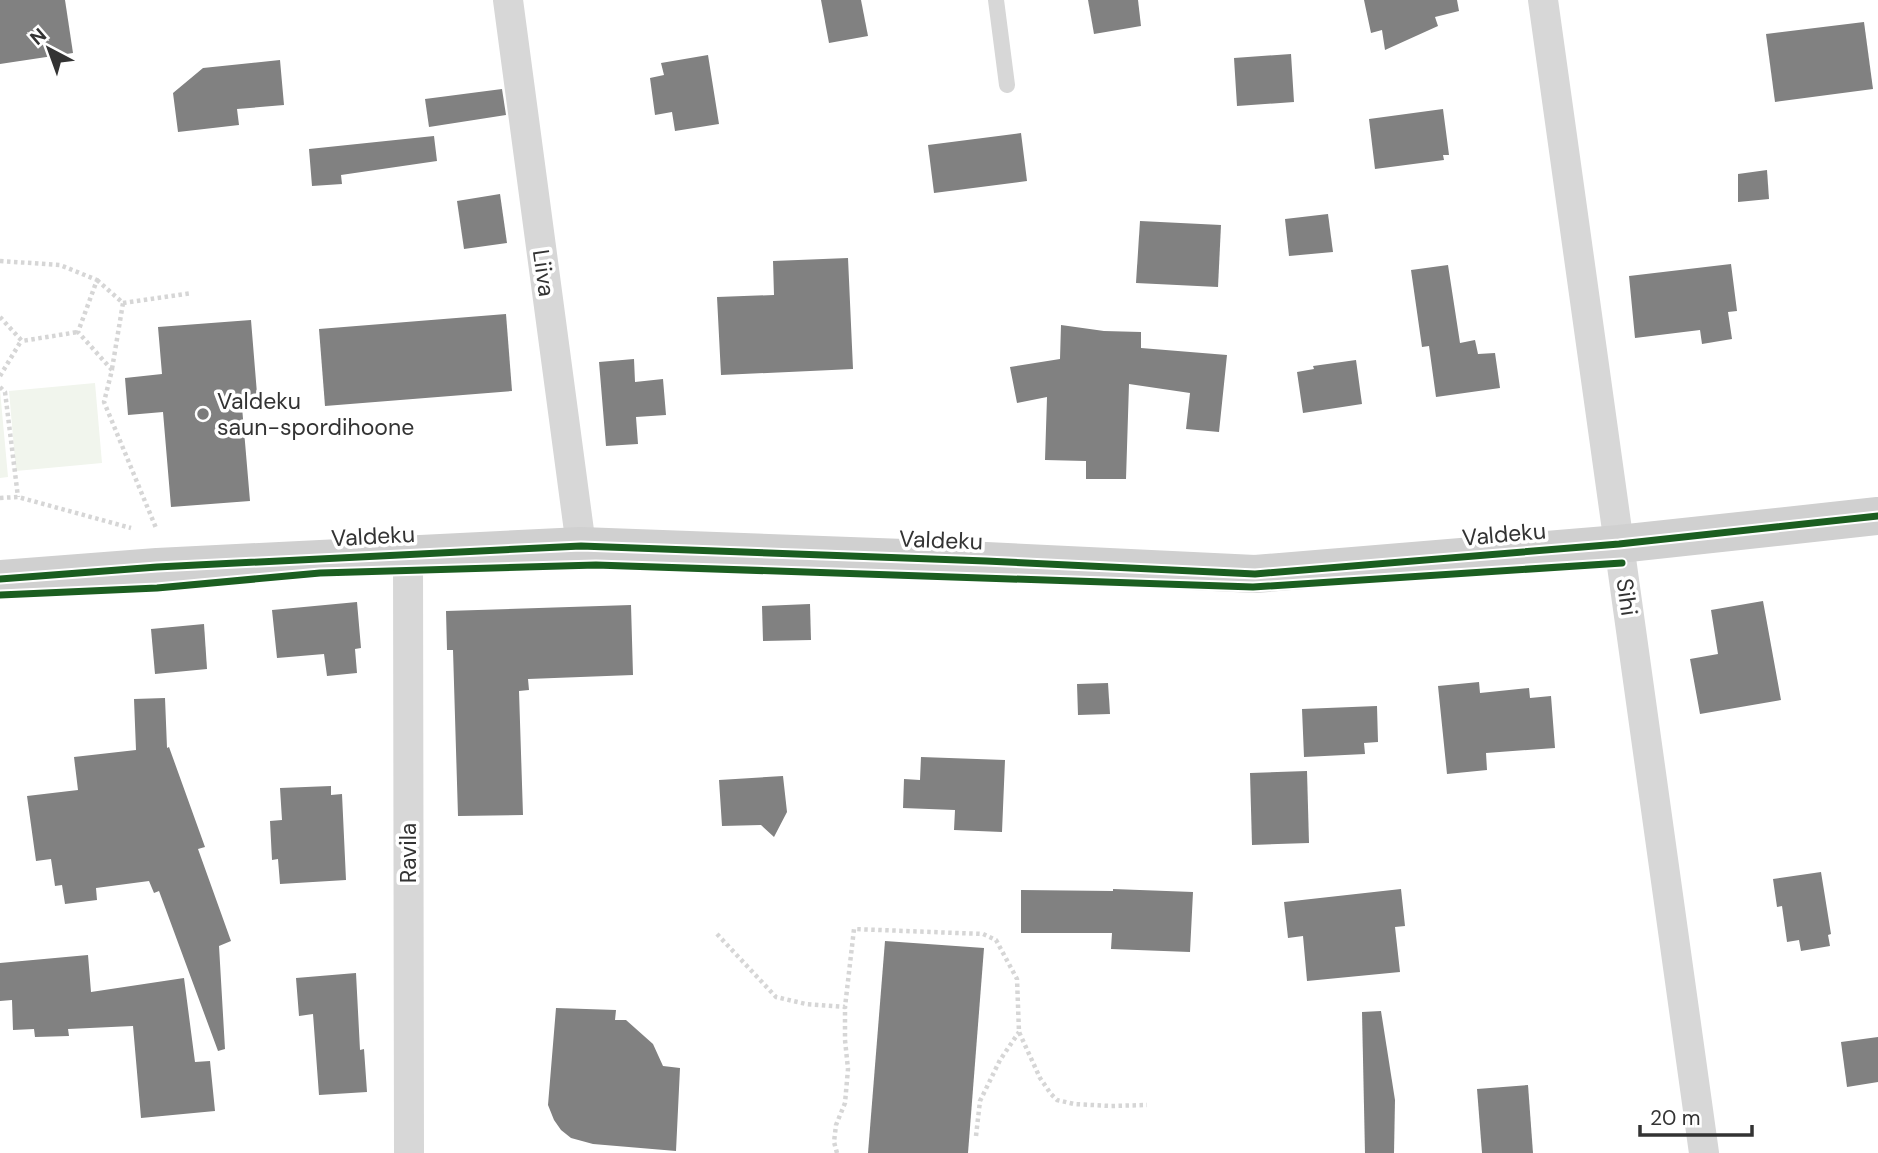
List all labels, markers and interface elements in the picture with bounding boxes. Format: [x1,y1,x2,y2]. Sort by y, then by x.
north arrow [14,14,84,84]
text: N [25,23,52,51]
street label: Liiva [526,248,562,298]
place label: Valdeku saun-spordihoone [217,386,414,442]
marker: Valdeku saun-spordihoone [195,406,211,422]
street label: Valdeku [1461,515,1547,553]
street label: Valdeku [330,519,416,553]
street label: Valdeku [899,524,983,556]
street label: Sihi [1610,576,1644,618]
street label: Ravila [393,823,423,883]
scale bar [1640,1094,1752,1138]
text: 20 m [1650,1104,1701,1132]

